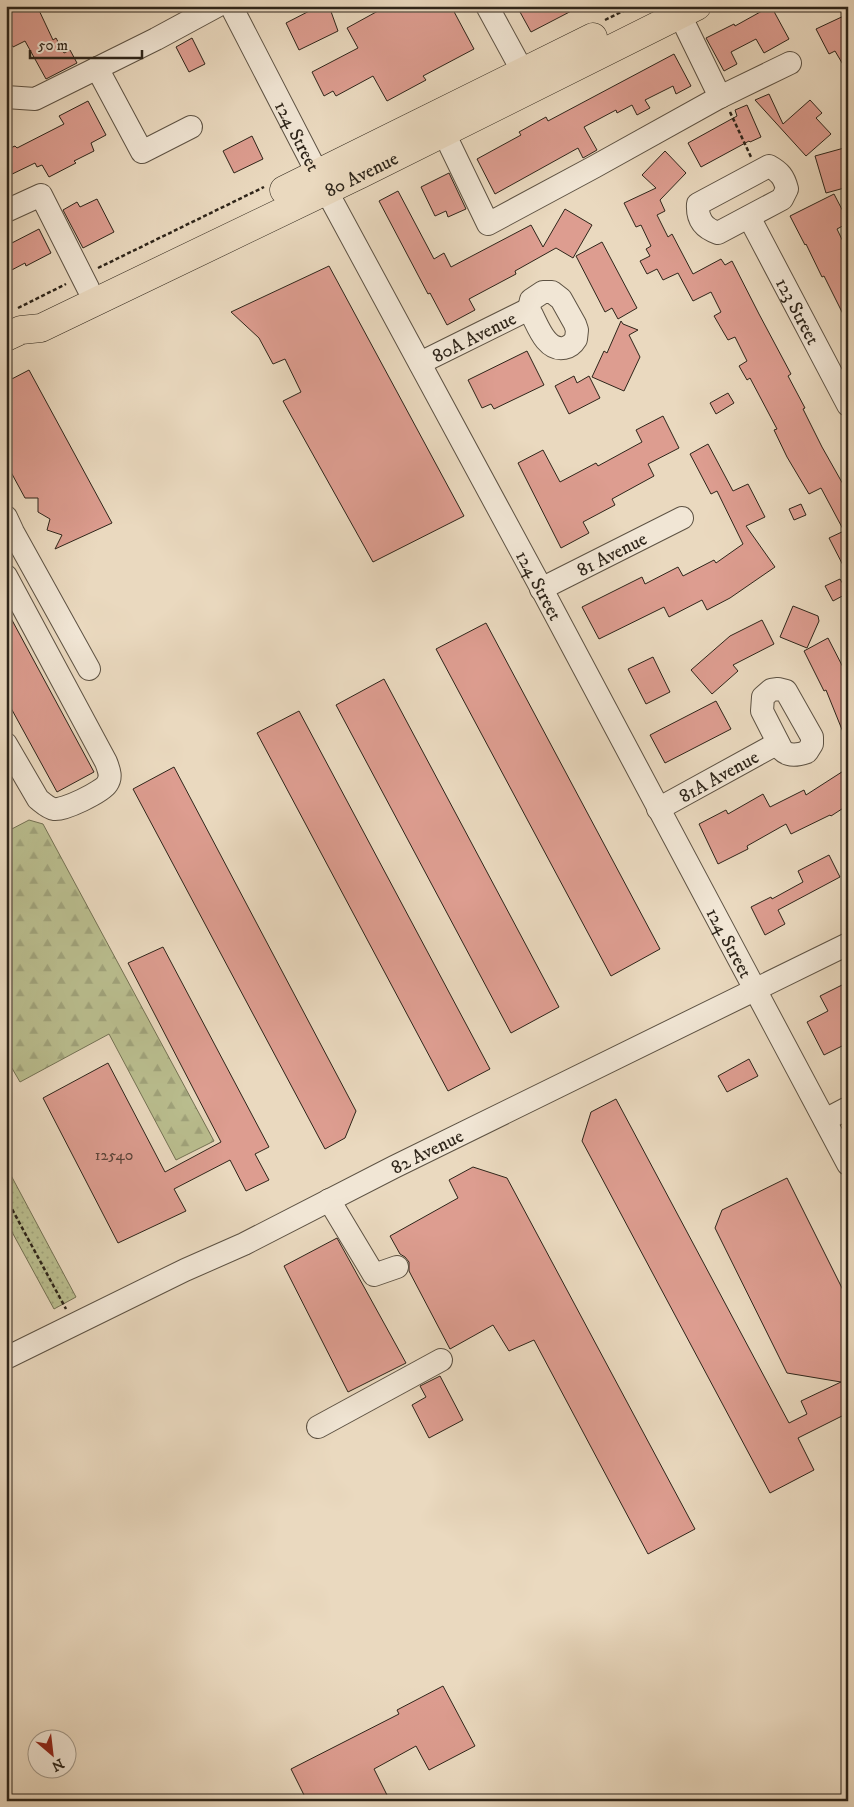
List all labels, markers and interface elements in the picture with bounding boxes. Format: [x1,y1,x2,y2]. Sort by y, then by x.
scale bar [30,28,142,60]
text: 50 m [38,36,68,55]
street label: 124 Street [269,97,324,176]
street label: 80 Avenue [321,147,402,203]
street label: 123 Street [770,274,824,349]
street label: 80A Avenue [429,307,520,368]
street label: 81 Avenue [573,528,651,582]
street label: 124 Street [510,547,566,625]
street label: 81A Avenue [675,746,763,808]
street label: 124 Street [701,904,757,982]
street label: 82 Avenue [387,1125,467,1180]
house number: 12540 [95,1145,133,1165]
north arrow [28,1730,78,1780]
text: N [48,1754,67,1775]

